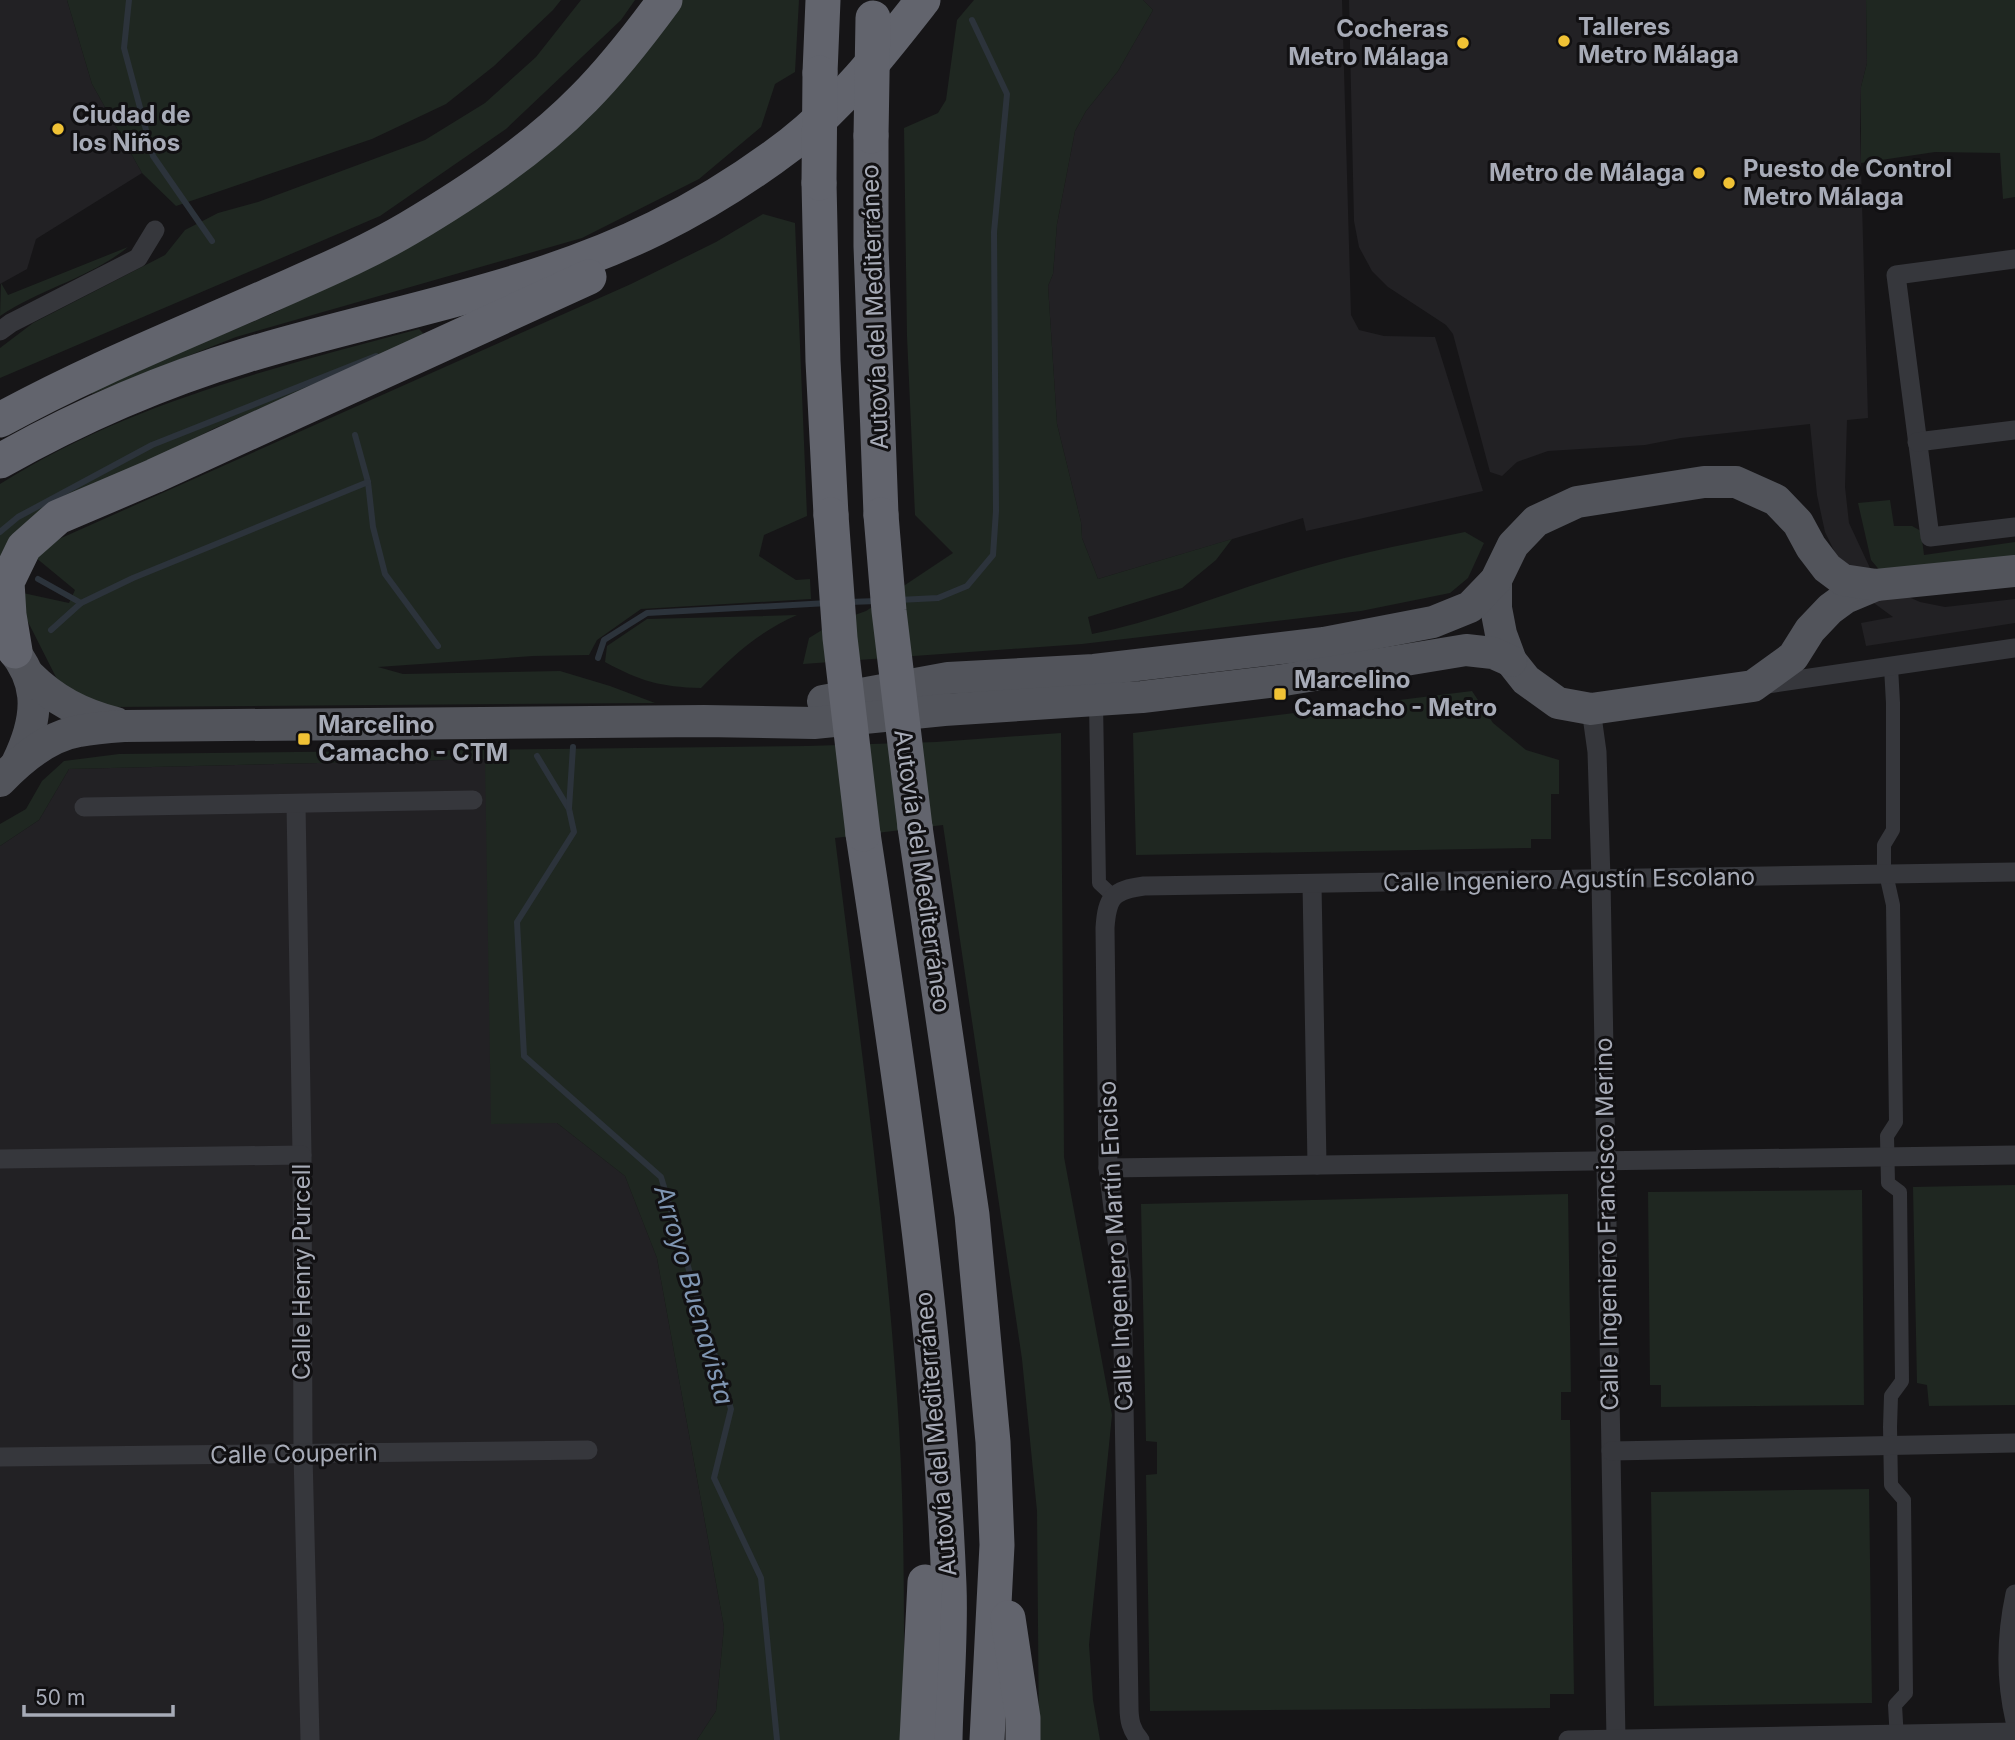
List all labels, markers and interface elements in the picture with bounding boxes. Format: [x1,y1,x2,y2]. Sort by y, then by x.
place label: Talleres Metro Málaga [1578,12,1739,69]
place label: Cocheras Metro Málaga [1288,14,1449,71]
marker: Talleres Metro Málaga [1556,33,1572,49]
marker: Cocheras Metro Málaga [1455,35,1471,51]
place label: Ciudad de los Niños [72,100,191,157]
marker: Ciudad de los Niños [50,121,66,137]
place label: Puesto de Control Metro Málaga [1743,154,1952,211]
place label: Metro de Málaga [1489,158,1685,187]
street label: Autovía del Mediterráneo [855,164,894,450]
marker: Metro de Málaga [1691,165,1707,181]
marker: Puesto de Control Metro Málaga [1721,175,1737,191]
place label: Marcelino Camacho - Metro [1294,665,1497,722]
marker: Marcelino Camacho - Metro [1272,686,1288,702]
place label: Marcelino Camacho - CTM [318,710,508,767]
street label: Autovía del Mediterráneo [888,728,957,1014]
marker: Marcelino Camacho - CTM [296,731,312,747]
street label: Calle Ingeniero Agustín Escolano [1383,862,1755,897]
street label: Calle Ingeniero Francisco Merino [1589,1037,1624,1411]
street label: Calle Ingeniero Martín Enciso [1092,1080,1139,1412]
street label: Calle Henry Purcell [287,1164,316,1380]
water label: Arroyo Buenavista [648,1181,741,1408]
street label: Autovía del Mediterráneo [909,1291,962,1577]
street label: Calle Couperin [210,1438,378,1469]
scale bar [24,1674,173,1718]
text: 50 m [35,1685,85,1710]

